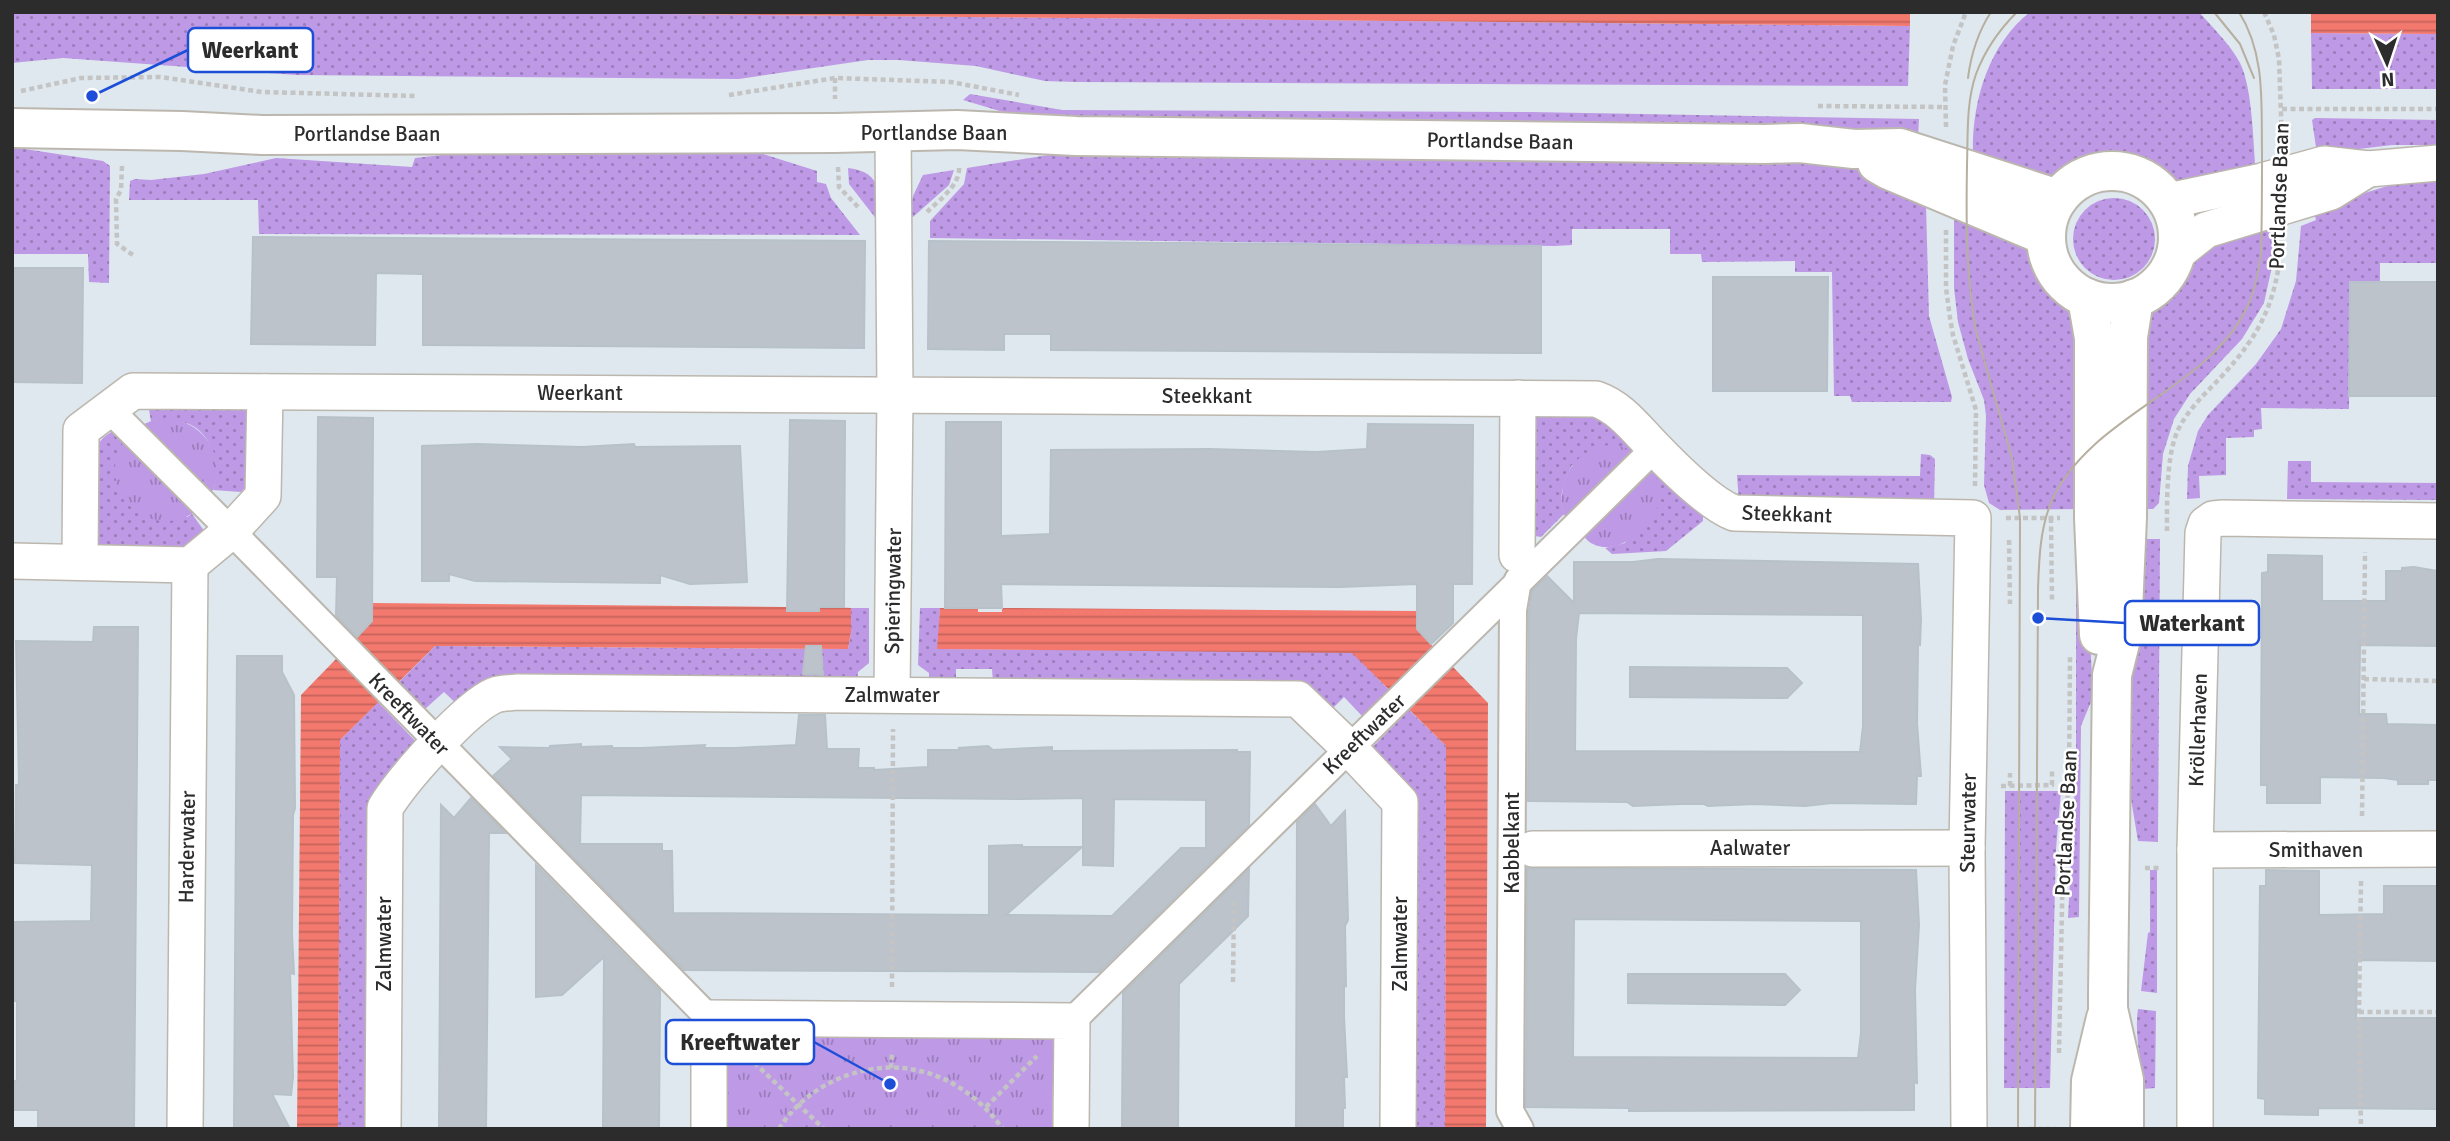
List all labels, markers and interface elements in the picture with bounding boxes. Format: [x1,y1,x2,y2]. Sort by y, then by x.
callout: Weerkant [188,28,313,72]
north arrow [2352,28,2422,98]
text: Weerkant [202,36,299,65]
text: N [2381,67,2395,91]
street label: Portlandse Baan [861,120,1007,146]
street label: Portlandse Baan [294,121,440,147]
street label: Portlandse Baan [2263,122,2295,270]
street label: Portlandse Baan [1426,127,1574,155]
street label: Weerkant [537,380,623,406]
street label: Steekkant [1162,383,1252,409]
street label: Steekkant [1741,499,1833,529]
street label: Spieringwater [879,527,907,654]
callout: Waterkant [2125,601,2259,645]
text: Waterkant [2139,609,2245,638]
street label: Kreeftwater [363,667,455,761]
street label: Kröllerhaven [2183,673,2213,787]
street label: Zalmwater [844,682,940,708]
street label: Kreeftwater [1317,688,1411,780]
street label: Portlandse Baan [2049,749,2083,897]
street label: Steurwater [1954,773,1982,873]
street label: Harderwater [173,790,201,904]
street label: Kabbelkant [1499,792,1525,894]
street label: Aalwater [1710,835,1790,861]
street label: Smithaven [2269,837,2363,863]
street label: Zalmwater [371,896,397,992]
street label: Zalmwater [1387,896,1413,992]
callout: Kreeftwater [666,1020,814,1064]
text: Kreeftwater [680,1028,801,1057]

